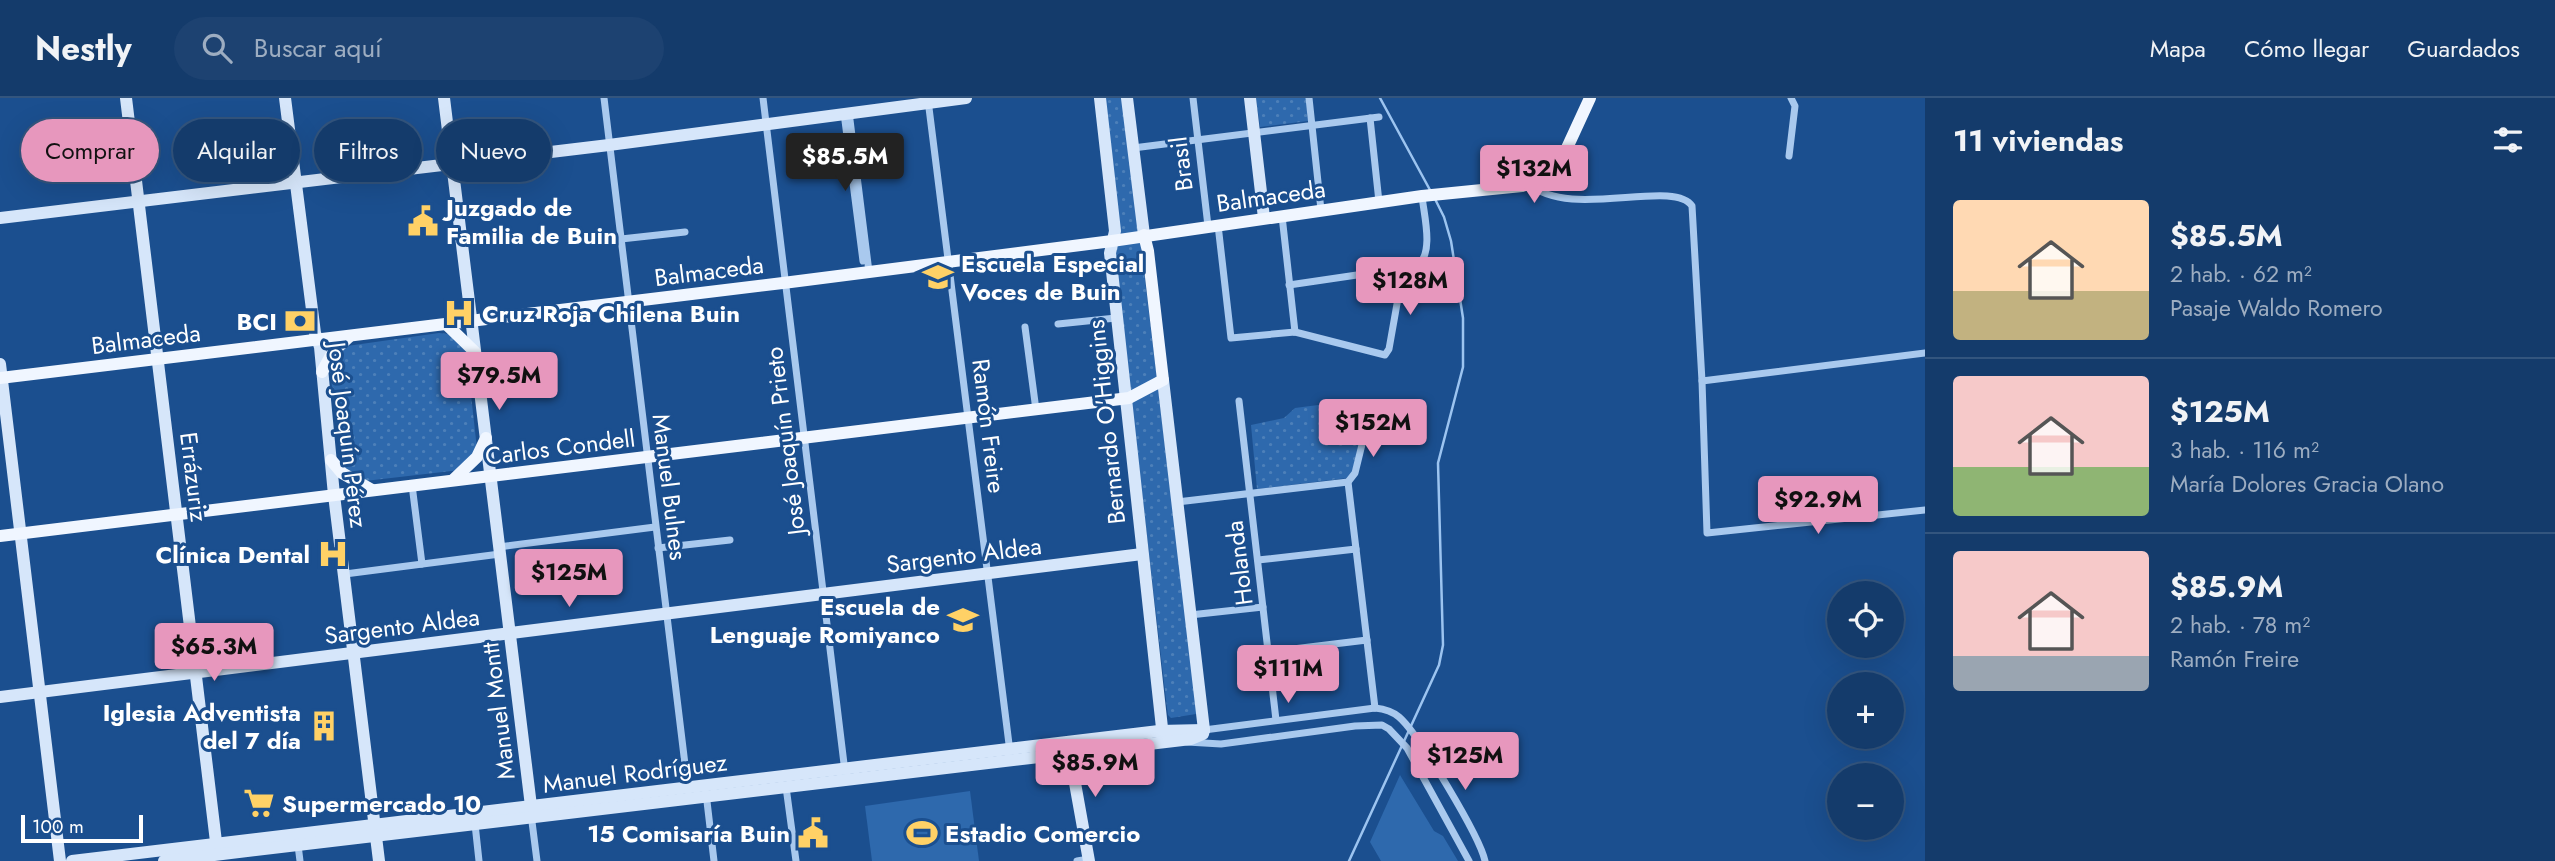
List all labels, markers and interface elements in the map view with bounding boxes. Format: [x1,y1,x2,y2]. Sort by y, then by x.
search box [174,17,664,80]
text: Nestly [35,25,132,72]
icon: search [198,29,236,67]
text: Buscar aquí [254,29,382,67]
text: Mapa [2150,31,2206,66]
text: Cómo llegar [2244,31,2369,66]
text: Guardados [2407,31,2520,66]
chip: Comprar [21,119,159,182]
chip: Alquilar [173,119,300,182]
chip: Filtros [314,119,422,182]
chip: Nuevo [436,119,551,182]
text: 11 viviendas [1953,119,2124,162]
icon: filters [2489,121,2527,159]
pin: $85.5M [788,134,902,193]
street label: Brasil [1160,135,1202,193]
text: $85.5M [802,139,888,173]
pin: $132M [1485,146,1583,205]
text: $132M [1496,151,1572,185]
street label: Balmaceda [1214,171,1328,221]
place label: Juzgado de Familia de Buin [442,190,617,253]
public building icon: Juzgado de Familia de Buin [406,204,440,238]
text: $85.5M [2170,214,2283,257]
icon: home [2009,228,2093,312]
place label: Escuela Especial Voces de Buin [960,246,1144,309]
street label: Balmaceda [652,247,766,295]
text: 2 hab. · 62 m² [2170,257,2312,291]
pin: $128M [1361,258,1459,317]
school or university icon: Escuela Especial Voces de Buin [921,260,955,294]
text: $128M [1372,263,1448,297]
text: Pasaje Waldo Romero [2170,291,2383,325]
hospital icon: Cruz Roja Chilena Buin [442,296,476,330]
place label: Cruz Roja Chilena Buin [482,296,740,331]
place label: BCI [237,304,277,339]
bank icon: BCI [283,304,317,338]
street label: Balmaceda [89,315,203,363]
street label: Bernardo O'Higgins [1078,318,1134,526]
street label: José Joaquín Pérez [319,337,377,530]
street label: José Joaquín Prieto [756,345,814,540]
pin: $79.5M [442,352,556,412]
street label: Ramón Freire [963,357,1015,495]
text: $79.5M [457,358,541,392]
text: $125M [2170,390,2270,433]
pin: $152M [1324,400,1422,459]
icon: home [2009,404,2093,488]
text: $152M [1335,405,1411,439]
street label: Manuel Bulnes [644,412,696,562]
street label: Carlos Condell [483,420,637,474]
street label: Errázuriz [171,430,217,524]
text: 3 hab. · 116 m² [2170,433,2319,467]
text: María Dolores Gracia Olano [2170,467,2444,501]
pin: $92.9M [1761,476,1875,536]
text: $92.9M [1774,482,1862,516]
street label: Holanda [1216,519,1262,607]
street label: Sargento Aldea [884,528,1044,582]
place label: Clínica Dental [155,537,310,572]
hospital icon: Clínica Dental [316,537,350,571]
pin: $125M [520,550,618,609]
text: $125M [531,555,607,589]
text: $85.9M [2170,565,2283,608]
icon: home [2009,579,2093,663]
map controls [1827,581,1904,840]
button: locate [1827,581,1904,658]
place label: Escuela de Lenguaje Romiyanco [710,589,940,652]
street label: Sargento Aldea [322,599,482,653]
school or university icon: Escuela de Lenguaje Romiyanco [946,603,980,637]
text: 2 hab. · 78 m² [2170,608,2310,642]
pin: $65.3M [157,624,271,683]
text: $65.3M [171,629,257,663]
street label: Manuel Montt [472,640,524,782]
text: Ramón Freire [2170,642,2299,676]
pin: $111M [1239,646,1337,705]
text: $111M [1253,651,1323,685]
button: + [1827,672,1904,749]
place label: Iglesia Adventista del 7 día [103,695,301,758]
building icon: Iglesia Adventista del 7 día [307,709,341,743]
pin: $125M [1416,732,1514,792]
text: $125M [1427,738,1503,772]
pin: $85.9M [1038,740,1152,799]
street label: Manuel Rodríguez [541,744,729,802]
text: $85.9M [1052,745,1138,779]
button: − [1827,763,1904,840]
supermarket icon: Supermercado 10 [242,786,276,820]
place label: Supermercado 10 [282,786,481,821]
scale bar [21,812,144,844]
text: 100 m [32,813,84,840]
place label: 15 Comisaría Buin [587,816,790,851]
public building icon: 15 Comisaría Buin [796,816,830,850]
sports icon: Estadio Comercio [905,816,939,850]
place label: Estadio Comercio [945,816,1140,851]

